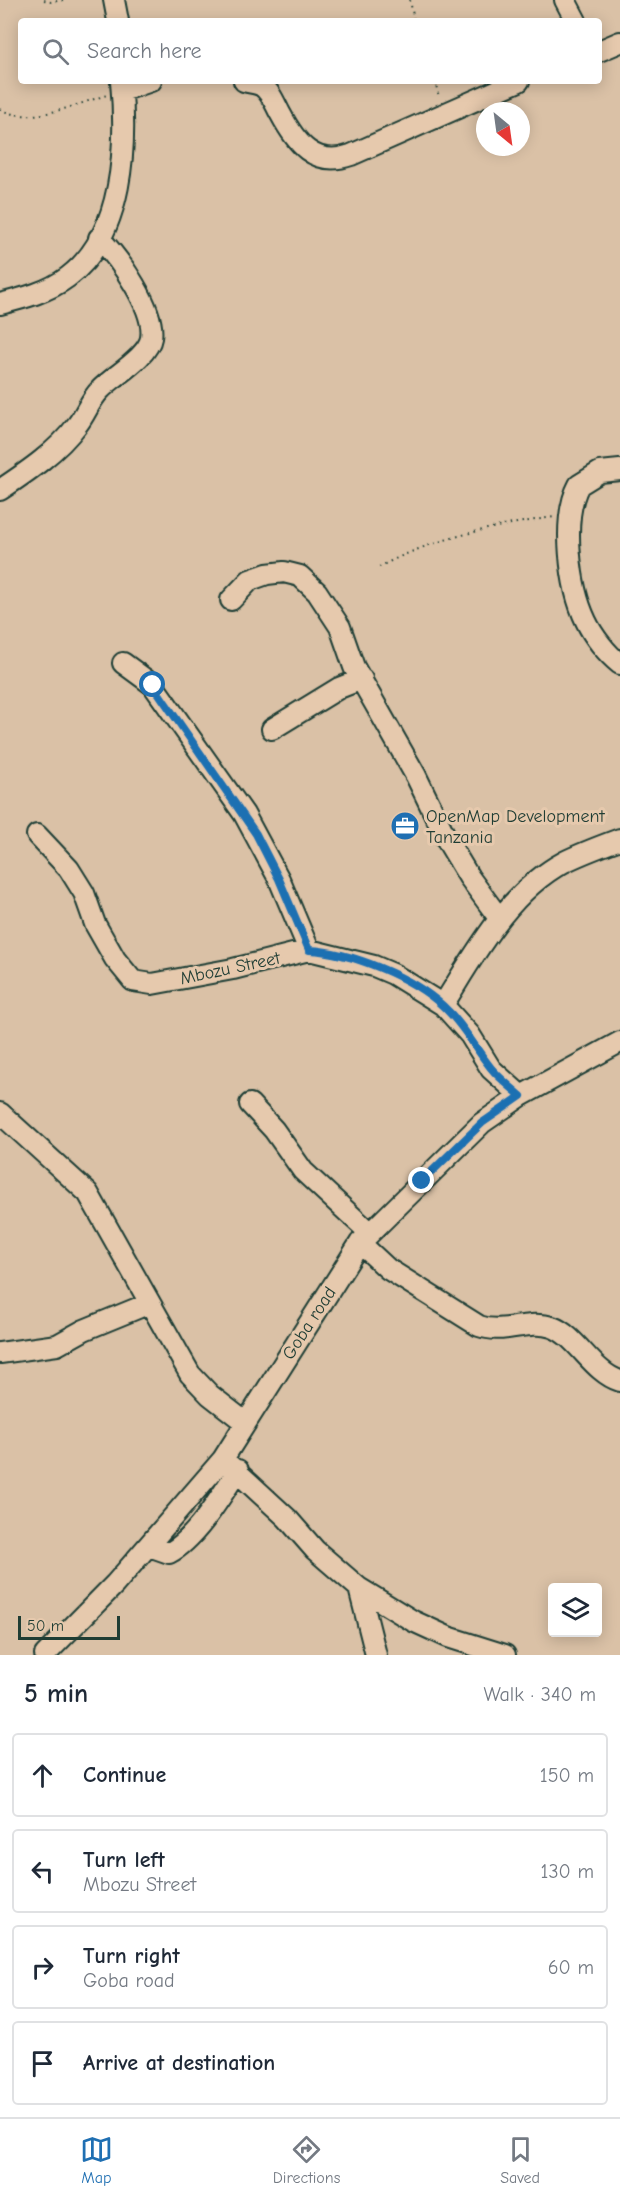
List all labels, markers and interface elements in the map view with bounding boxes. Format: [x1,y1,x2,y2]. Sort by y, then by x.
search box [18,18,602,84]
icon: search [39,35,72,68]
text: Search here [87,38,202,64]
north arrow [476,102,530,156]
route start [139,671,165,697]
place label: OpenMap Development Tanzania [426,806,605,848]
office icon: OpenMap Development Tanzania [389,810,421,842]
street label: Mbozu Street [178,947,283,989]
route end [408,1167,434,1193]
street label: Goba road [278,1283,341,1364]
map controls [548,1583,602,1637]
button: layers [548,1583,602,1637]
scale bar [18,1613,120,1640]
text: 50 m [27,1617,64,1635]
text: 5 min [24,1679,88,1709]
text: Walk · 340 m [484,1683,596,1706]
icon: ahead [26,1759,59,1792]
text: Continue [83,1762,166,1788]
text: 150 m [540,1764,594,1787]
text: Turn left [83,1847,165,1873]
icon: left [26,1855,59,1888]
text: 130 m [541,1860,594,1883]
text: Mbozu Street [83,1873,196,1896]
text: Turn right [83,1943,180,1969]
icon: right [26,1951,59,1984]
text: 60 m [548,1956,594,1979]
text: Goba road [83,1969,175,1992]
icon: arrive [26,2047,59,2080]
text: Arrive at destination [83,2050,275,2076]
tab: Map [80,2133,113,2187]
tab: Directions [273,2133,340,2187]
tab: Saved [500,2133,540,2187]

